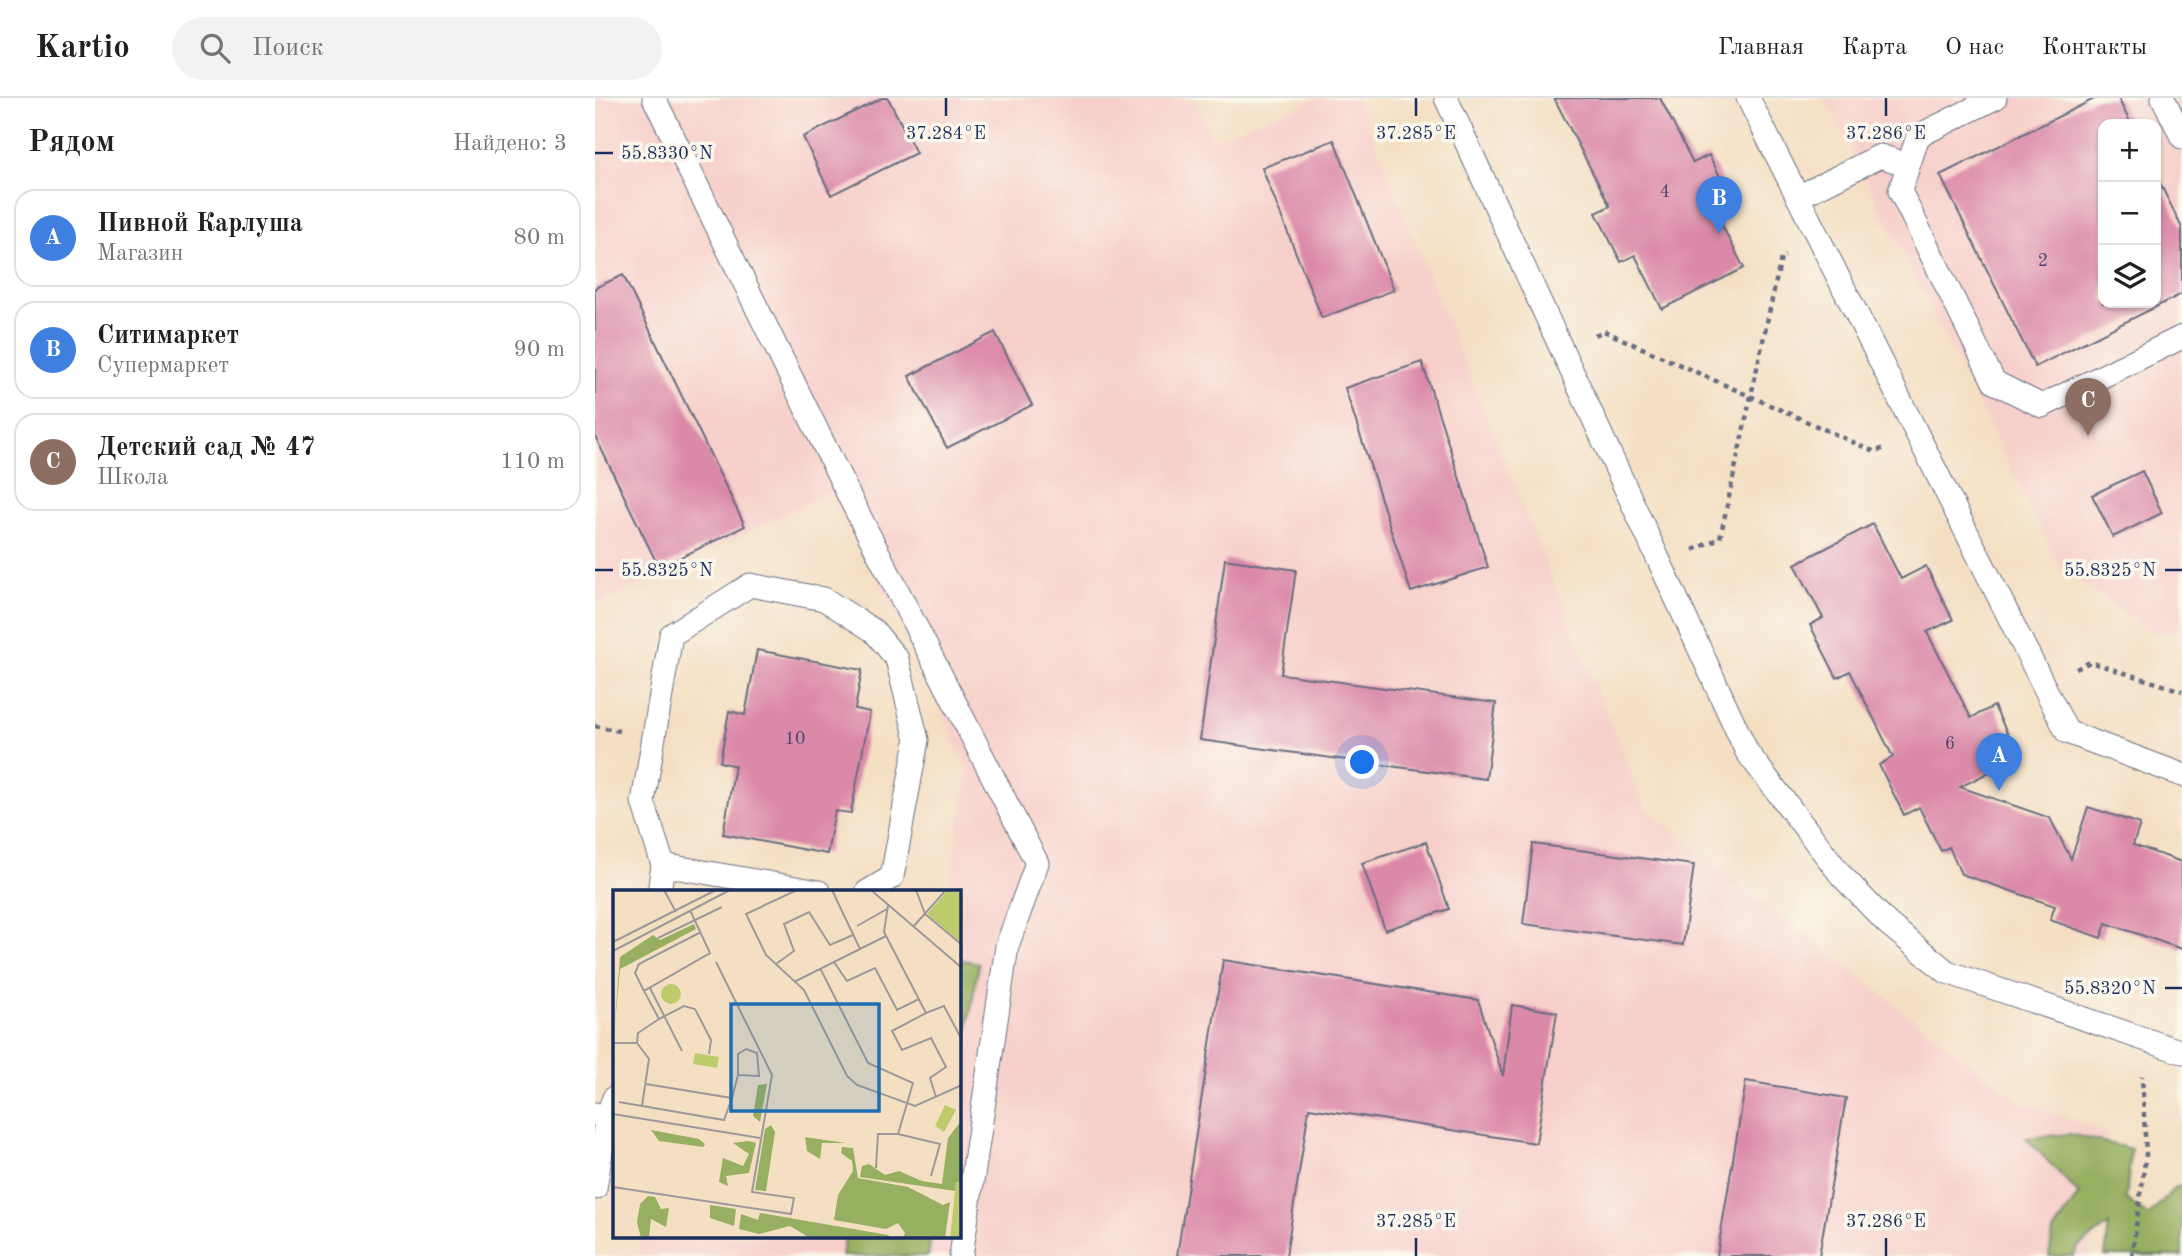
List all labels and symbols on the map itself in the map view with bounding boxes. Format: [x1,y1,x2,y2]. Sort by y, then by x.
text: 37.284°E [906,125,986,143]
text: 37.285°E [1376,125,1456,143]
text: 37.286°E [1846,125,1926,143]
text: 55.8330°N [621,145,713,163]
pin: B [1696,176,1742,234]
house number: 4 [1660,183,1670,201]
house number: 2 [2038,252,2048,270]
pin: C [2065,378,2111,436]
text: 55.8325°N [621,562,713,580]
text: 55.8325°N [2064,562,2156,580]
house number: 10 [785,730,805,748]
pin: A [1976,733,2022,791]
house number: 6 [1945,735,1955,753]
your location [1345,745,1379,779]
inset map [613,890,961,1238]
text: 55.8320°N [2064,980,2156,998]
text: 37.285°E [1376,1213,1456,1231]
text: 37.286°E [1846,1213,1926,1231]

